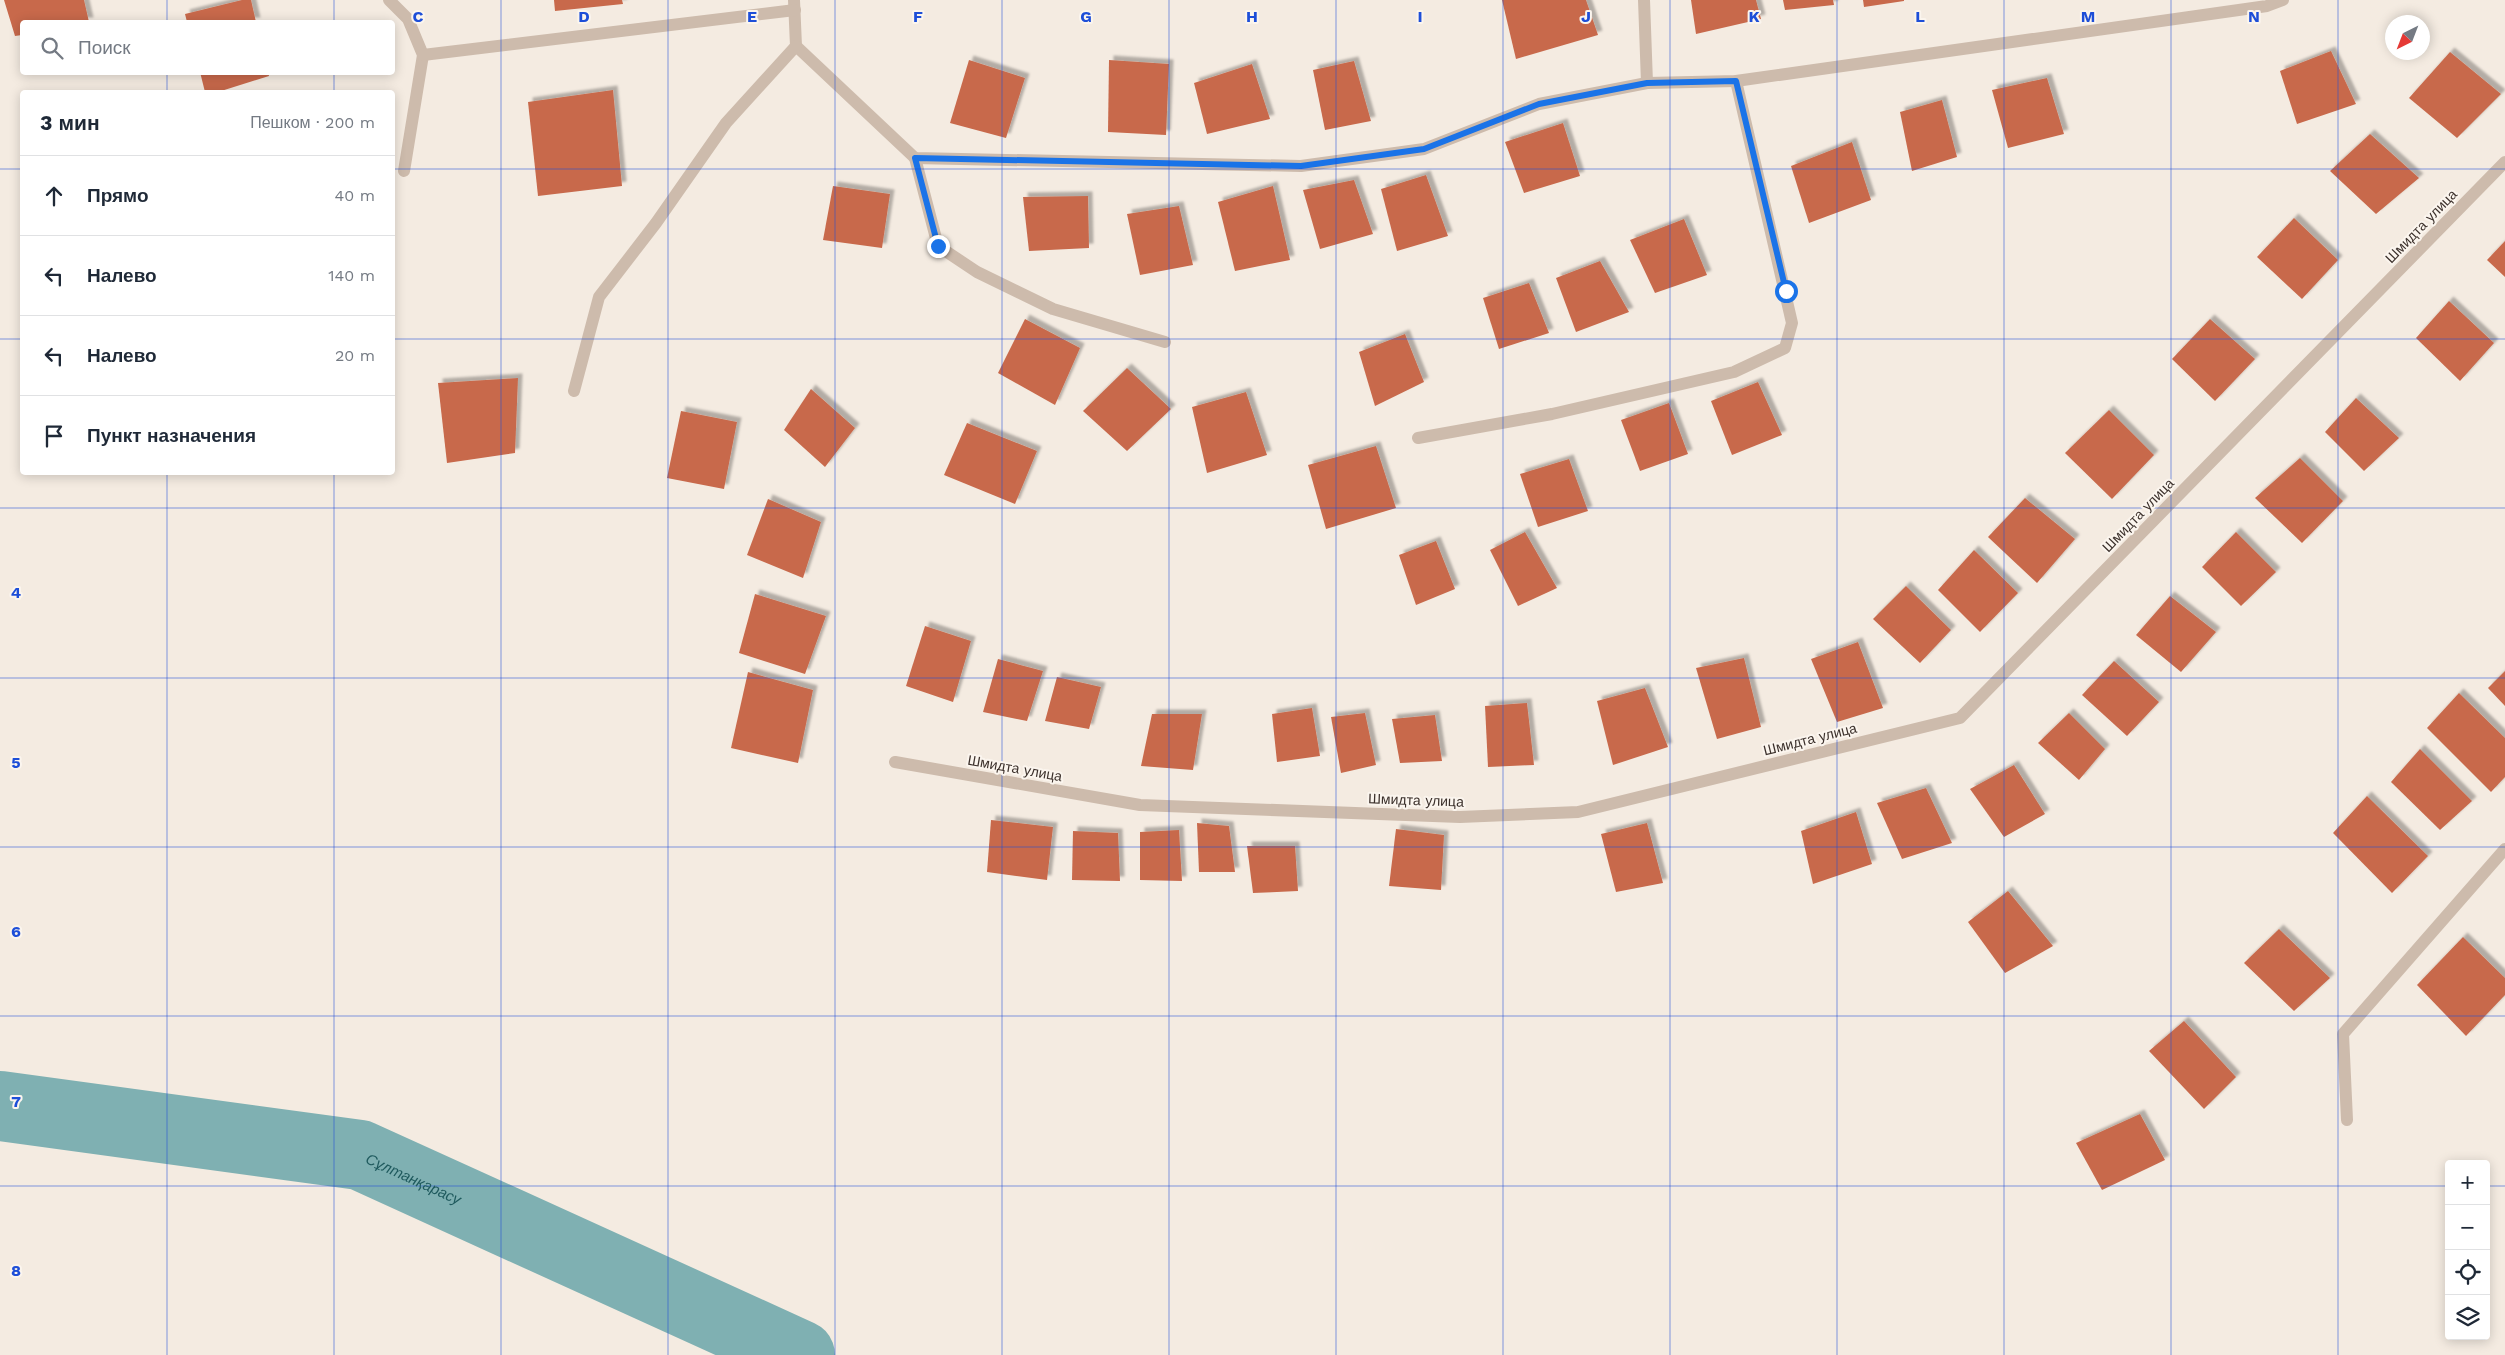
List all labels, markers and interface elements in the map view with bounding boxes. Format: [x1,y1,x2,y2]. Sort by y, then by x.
text: C [413,7,424,26]
text: D [578,7,590,26]
text: E [747,7,757,26]
text: F [913,7,923,26]
text: G [1080,7,1092,26]
text: H [1246,7,1258,26]
text: I [1417,7,1423,26]
text: J [1581,7,1591,26]
text: K [1748,7,1760,26]
text: L [1915,7,1925,26]
text: M [2081,7,2095,26]
text: N [2248,7,2260,26]
north arrow [2385,15,2430,60]
search box [20,20,395,75]
icon: search [38,34,66,62]
text: Поиск [78,36,131,59]
text: 3 мин [40,110,100,135]
text: Пешком · 200 m [250,113,375,132]
icon: ahead [40,182,68,210]
text: Прямо [87,184,149,207]
text: 40 m [335,186,375,205]
street label: Шмидта улица [2382,186,2460,266]
route end [927,235,950,258]
icon: left [40,262,68,290]
text: Налево [87,264,157,287]
text: 140 m [328,266,375,285]
route start [1775,280,1798,303]
icon: left [40,342,68,370]
text: Налево [87,344,157,367]
text: 20 m [335,346,375,365]
icon: arrive [40,422,68,450]
text: Пункт назначения [87,424,256,447]
street label: Шмидта улица [2099,475,2177,555]
text: 4 [11,583,21,602]
street label: Шмидта улица [1762,720,1859,758]
street label: Шмидта улица [966,752,1064,784]
text: 5 [11,753,21,772]
street label: Шмидта улица [1368,790,1464,810]
text: 6 [11,922,21,941]
text: 7 [11,1092,21,1111]
water label: Сұлтанқарасу [363,1150,465,1209]
map controls [2445,1160,2490,1340]
button: + [2445,1160,2490,1205]
button: − [2445,1205,2490,1250]
button: locate [2445,1250,2490,1295]
text: 8 [11,1261,21,1280]
button: layers [2445,1295,2490,1340]

